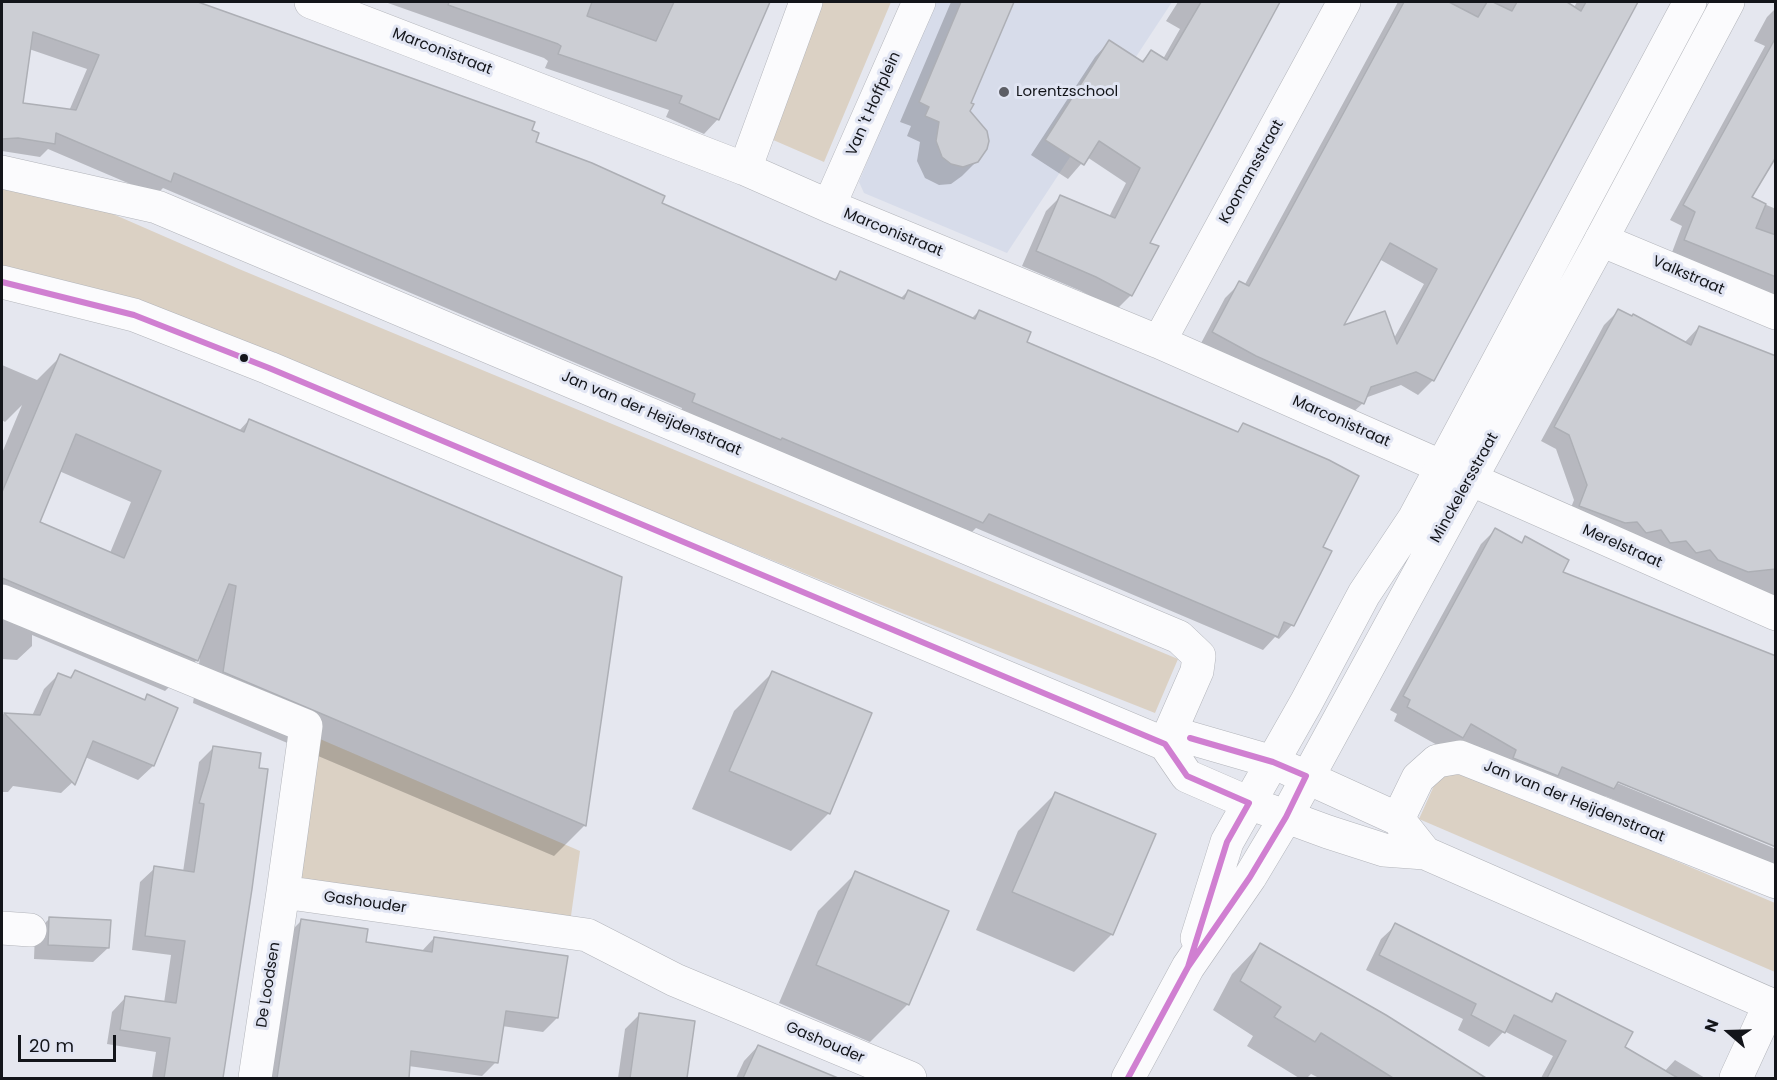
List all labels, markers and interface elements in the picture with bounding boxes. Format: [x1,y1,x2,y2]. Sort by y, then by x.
street label: Marconistraat [390,25,494,79]
street label: Van 't Hoffplein [843,49,905,159]
place label: Lorentzschool [1016,83,1118,101]
marker: Lorentzschool [997,85,1011,99]
street label: Koomansstraat [1216,117,1288,227]
street label: Marconistraat [841,205,945,261]
street label: Valkstraat [1649,253,1727,299]
unlabelled marker [238,352,250,364]
street label: Jan van der Heijdenstraat [558,368,744,460]
street label: Marconistraat [1289,392,1393,452]
street label: Minckelersstraat [1427,430,1503,546]
street label: Merelstraat [1579,521,1665,573]
street label: Jan van der Heijdenstraat [1481,757,1667,847]
street label: Gashouder [322,888,408,918]
street label: De Loodsen [253,941,285,1029]
north arrow [1699,1002,1759,1062]
text: N [1699,1016,1724,1035]
street label: Gashouder [783,1018,867,1068]
scale bar [21,1023,118,1061]
text: 20 m [29,1033,74,1058]

